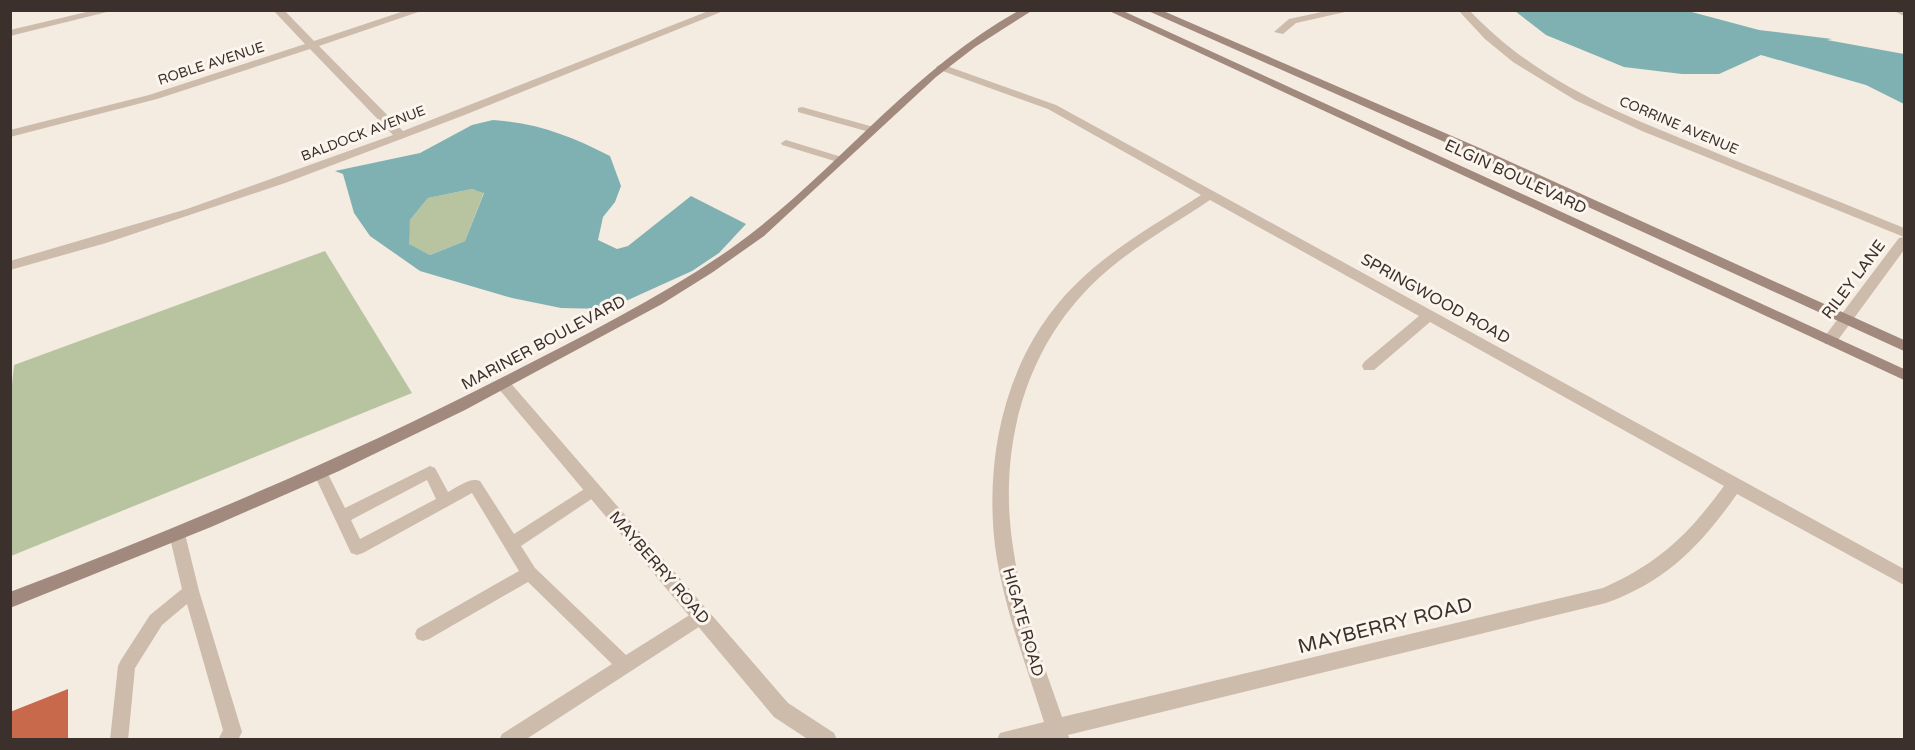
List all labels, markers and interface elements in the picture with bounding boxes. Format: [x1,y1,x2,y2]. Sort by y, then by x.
street label: ROBLE AVENUE [156,38,267,89]
street label: CORRINE AVENUE [1617,93,1741,158]
street label: BALDOCK AVENUE [298,102,428,165]
street label: ELGIN BOULEVARD [1441,135,1590,219]
street label: RILEY LANE [1818,236,1890,323]
street label: SPRINGWOOD ROAD [1357,249,1514,348]
street label: MARINER BOULEVARD [458,291,629,395]
street label: MAYBERRY ROAD [605,507,714,628]
street label: HIGATE ROAD [998,566,1048,679]
street label: MAYBERRY ROAD [1295,593,1475,659]

